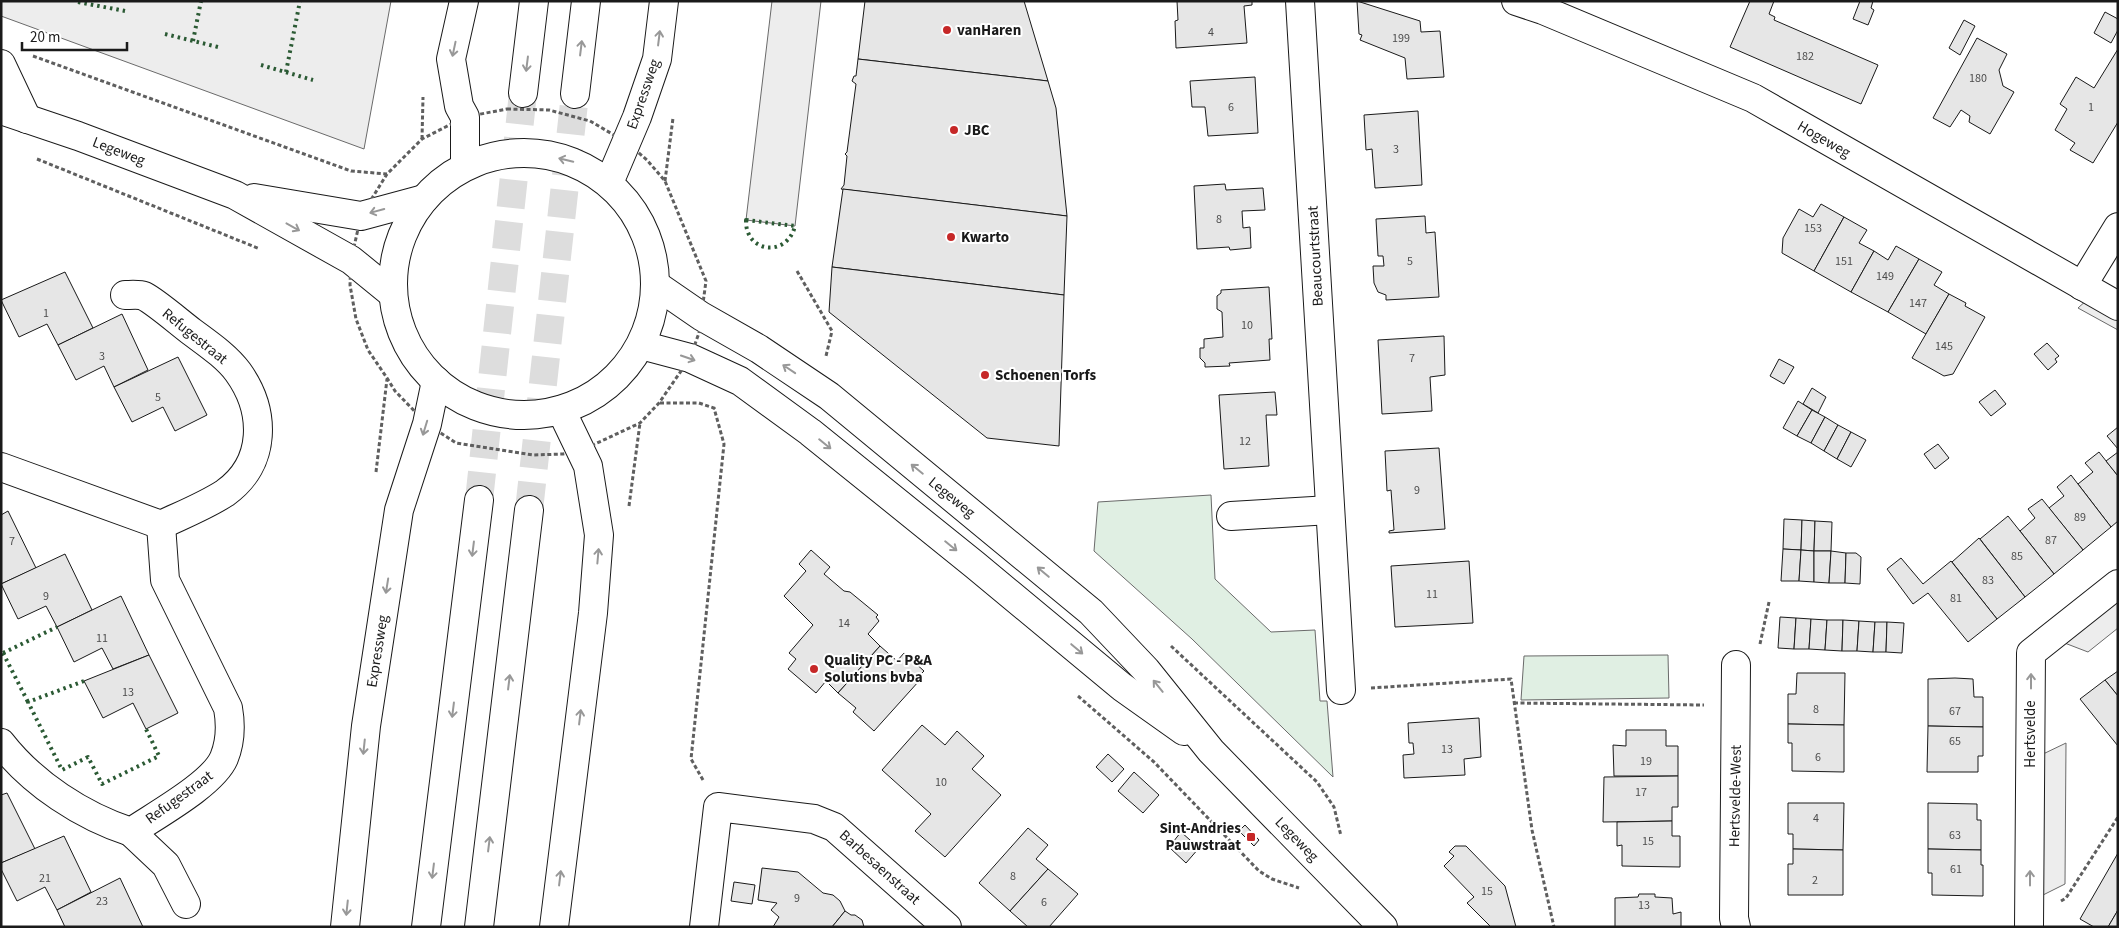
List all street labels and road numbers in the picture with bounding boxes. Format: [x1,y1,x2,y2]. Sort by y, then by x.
street label: Expressweg [622,56,665,132]
street label: Hogeweg [1793,116,1855,163]
street label: Legeweg [89,132,149,171]
street label: Beaucourtstraat [1302,205,1329,307]
street label: Refugestraat [157,303,232,369]
street label: Legeweg [924,472,980,523]
street label: Expressweg [361,613,394,689]
street label: Hertsvelde [2020,700,2041,768]
street label: Hertsvelde-West [1724,745,1747,847]
street label: Refugestraat [141,766,217,829]
street label: Legeweg [1270,812,1324,867]
street label: Barbesaenstraat [834,825,925,910]

